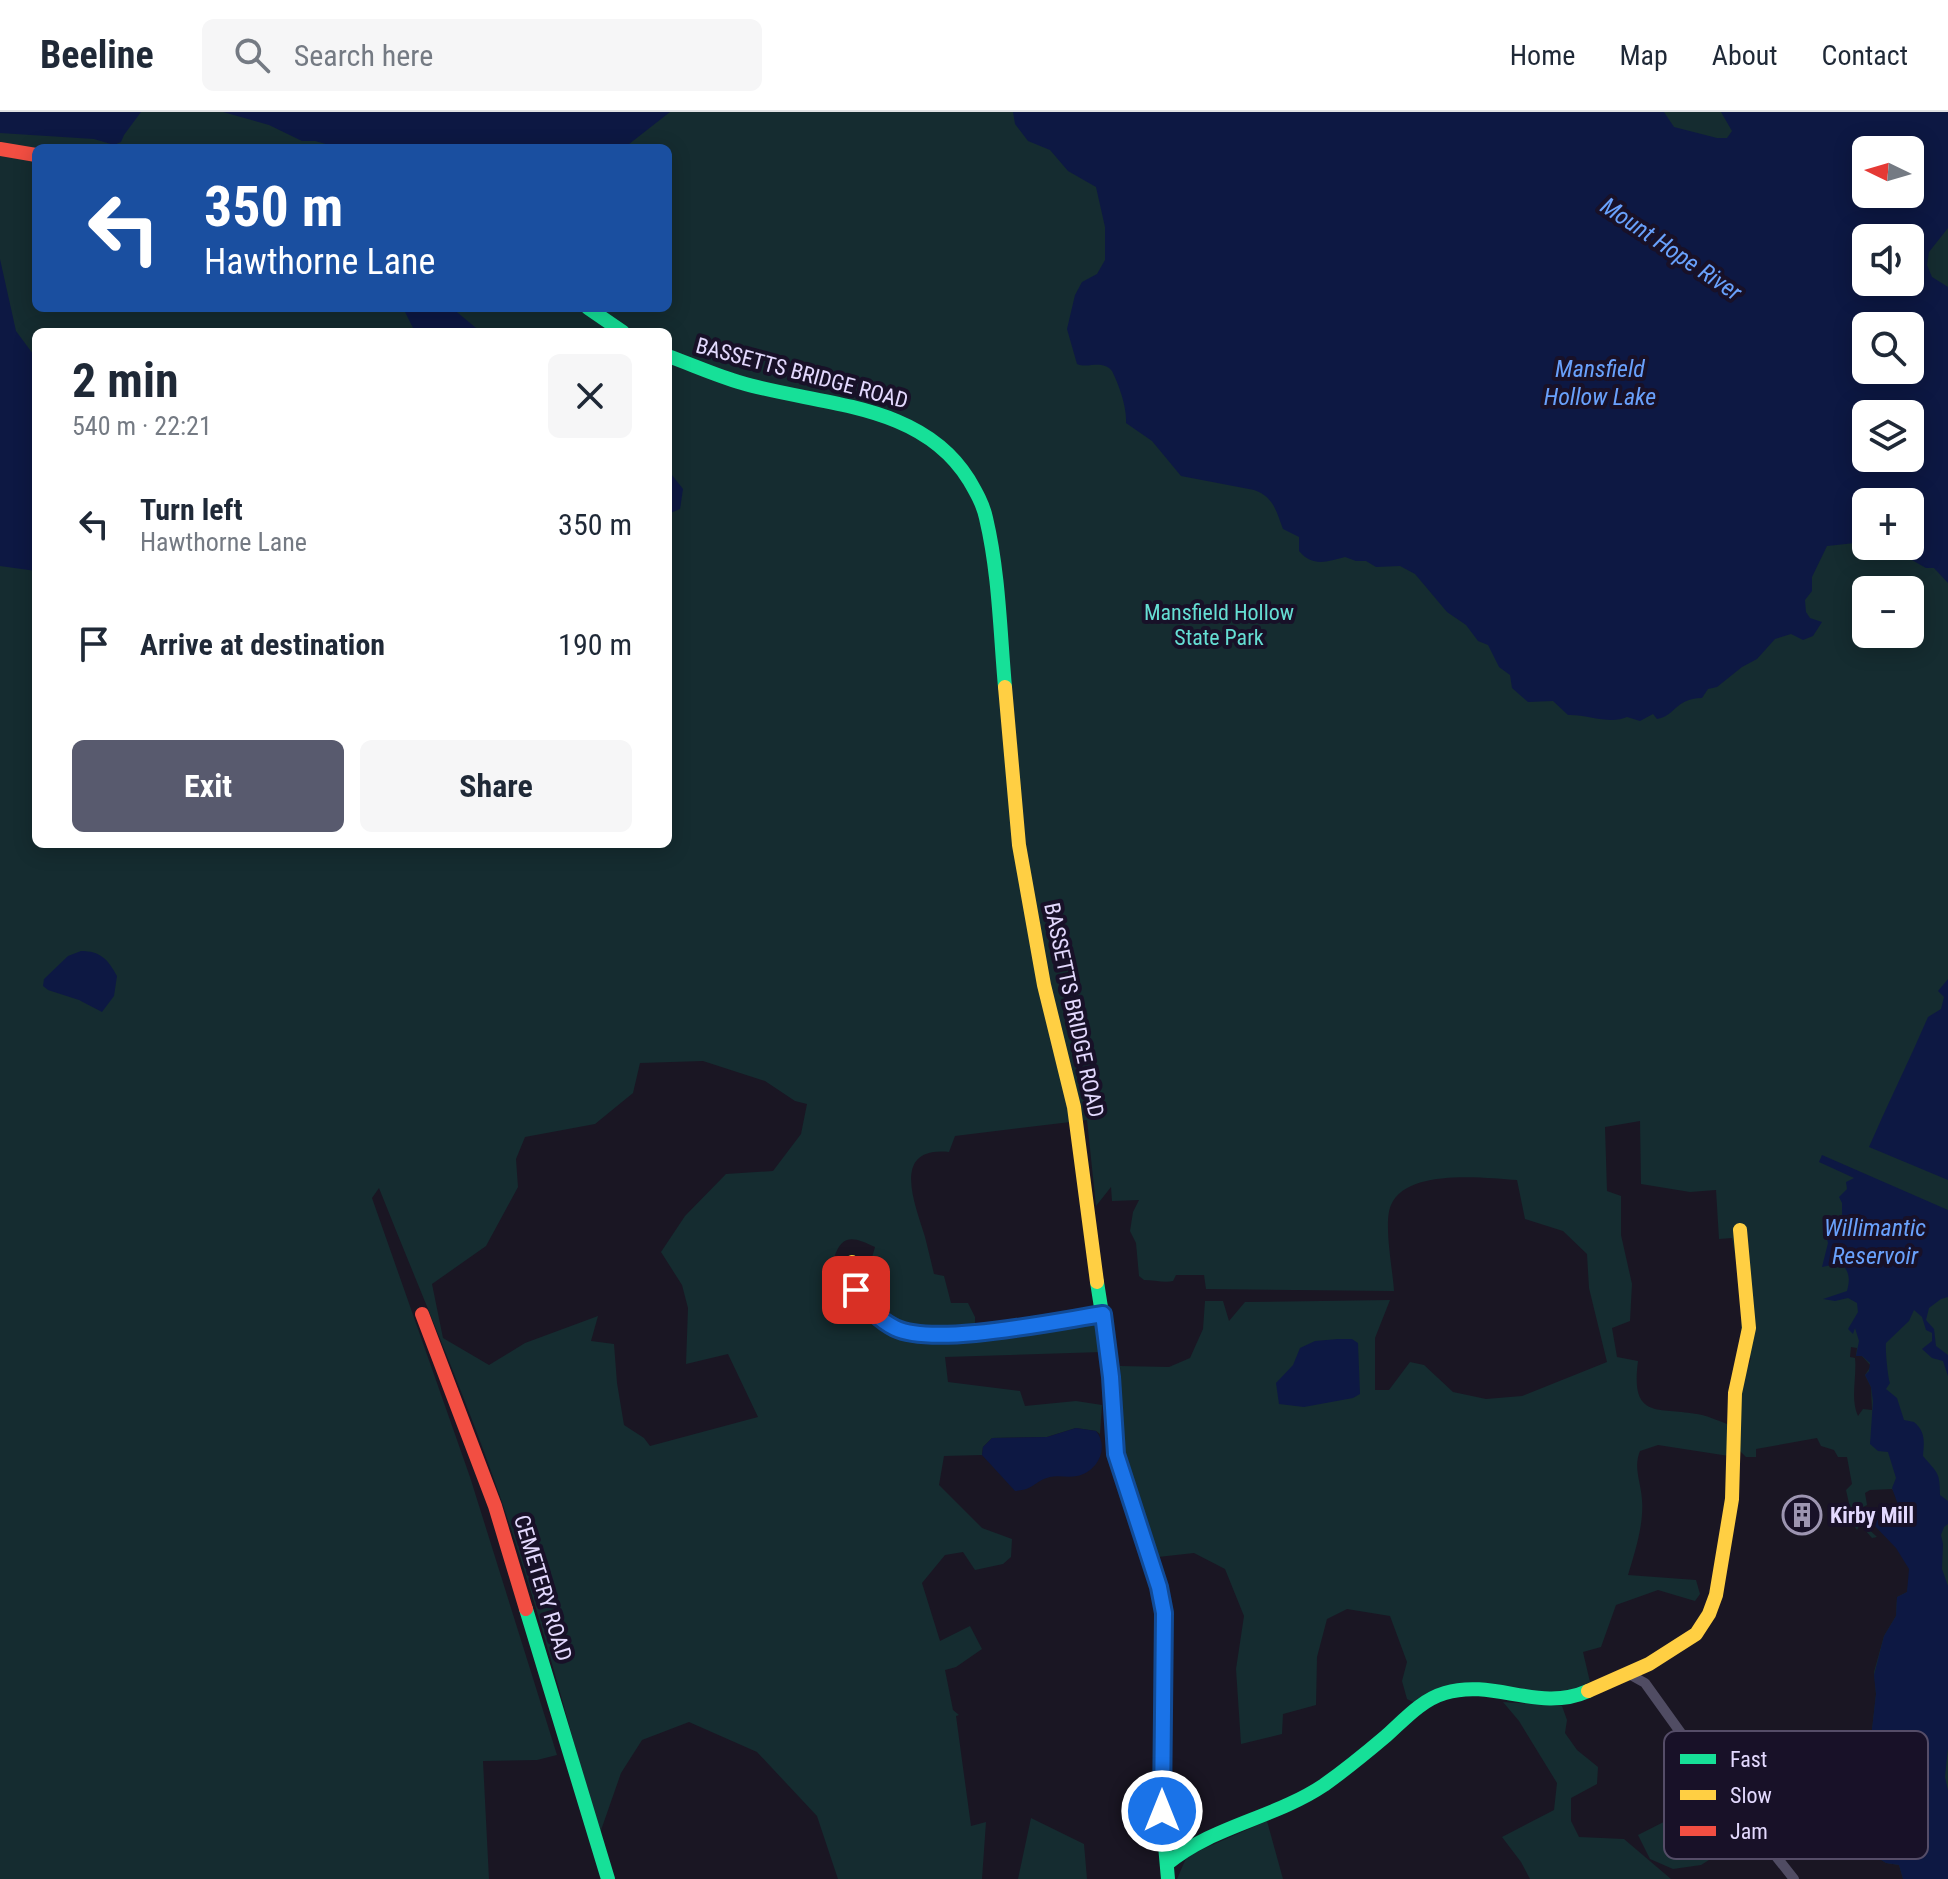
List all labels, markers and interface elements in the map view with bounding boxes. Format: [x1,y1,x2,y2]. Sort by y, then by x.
search box [202,19,762,91]
text: Beeline [40,33,154,77]
icon: search [230,33,274,77]
text: Search here [294,38,433,73]
text: Home [1510,39,1575,72]
text: Map [1619,39,1668,72]
text: About [1712,39,1778,72]
text: Contact [1822,39,1908,72]
north arrow [1852,136,1924,208]
map controls [1852,136,1924,648]
text: 350 m [204,174,343,240]
icon: left [72,176,176,280]
water label: Mount Hope River [1595,192,1747,307]
button: sound [1852,224,1924,296]
text: Hawthorne Lane [204,241,435,283]
button: search [1852,312,1924,384]
street label: BASSETTS BRIDGE ROAD [693,333,911,413]
text: 2 min [72,352,179,409]
button: close [548,354,632,438]
water label: Mansfield Hollow Lake [1544,355,1656,411]
button: layers [1852,400,1924,472]
text: 540 m · 22:21 [72,411,212,441]
button: + [1852,488,1924,560]
text: Turn left [140,492,243,527]
icon: left [72,502,116,546]
text: 350 m [558,507,632,542]
text: Hawthorne Lane [140,527,307,557]
button: − [1852,576,1924,648]
park label: Mansfield Hollow State Park [1144,600,1294,650]
icon: arrive [72,622,116,666]
text: Arrive at destination [140,627,385,662]
text: 190 m [558,627,632,662]
button: Exit [72,740,344,832]
button: Share [360,740,632,832]
street label: BASSETTS BRIDGE ROAD [1039,900,1109,1120]
water label: Willimantic Reservoir [1824,1214,1926,1270]
pin [822,1256,890,1324]
icon: arrive [834,1268,878,1312]
building icon: Kirby Mill [1781,1494,1823,1536]
place label: Kirby Mill [1830,1503,1914,1528]
street label: CEMETERY ROAD [509,1512,577,1664]
legend [1664,1731,1928,1859]
text: Fast [1730,1747,1767,1772]
position arrow [1120,1769,1204,1853]
text: Slow [1730,1783,1772,1808]
text: Jam [1730,1819,1768,1844]

